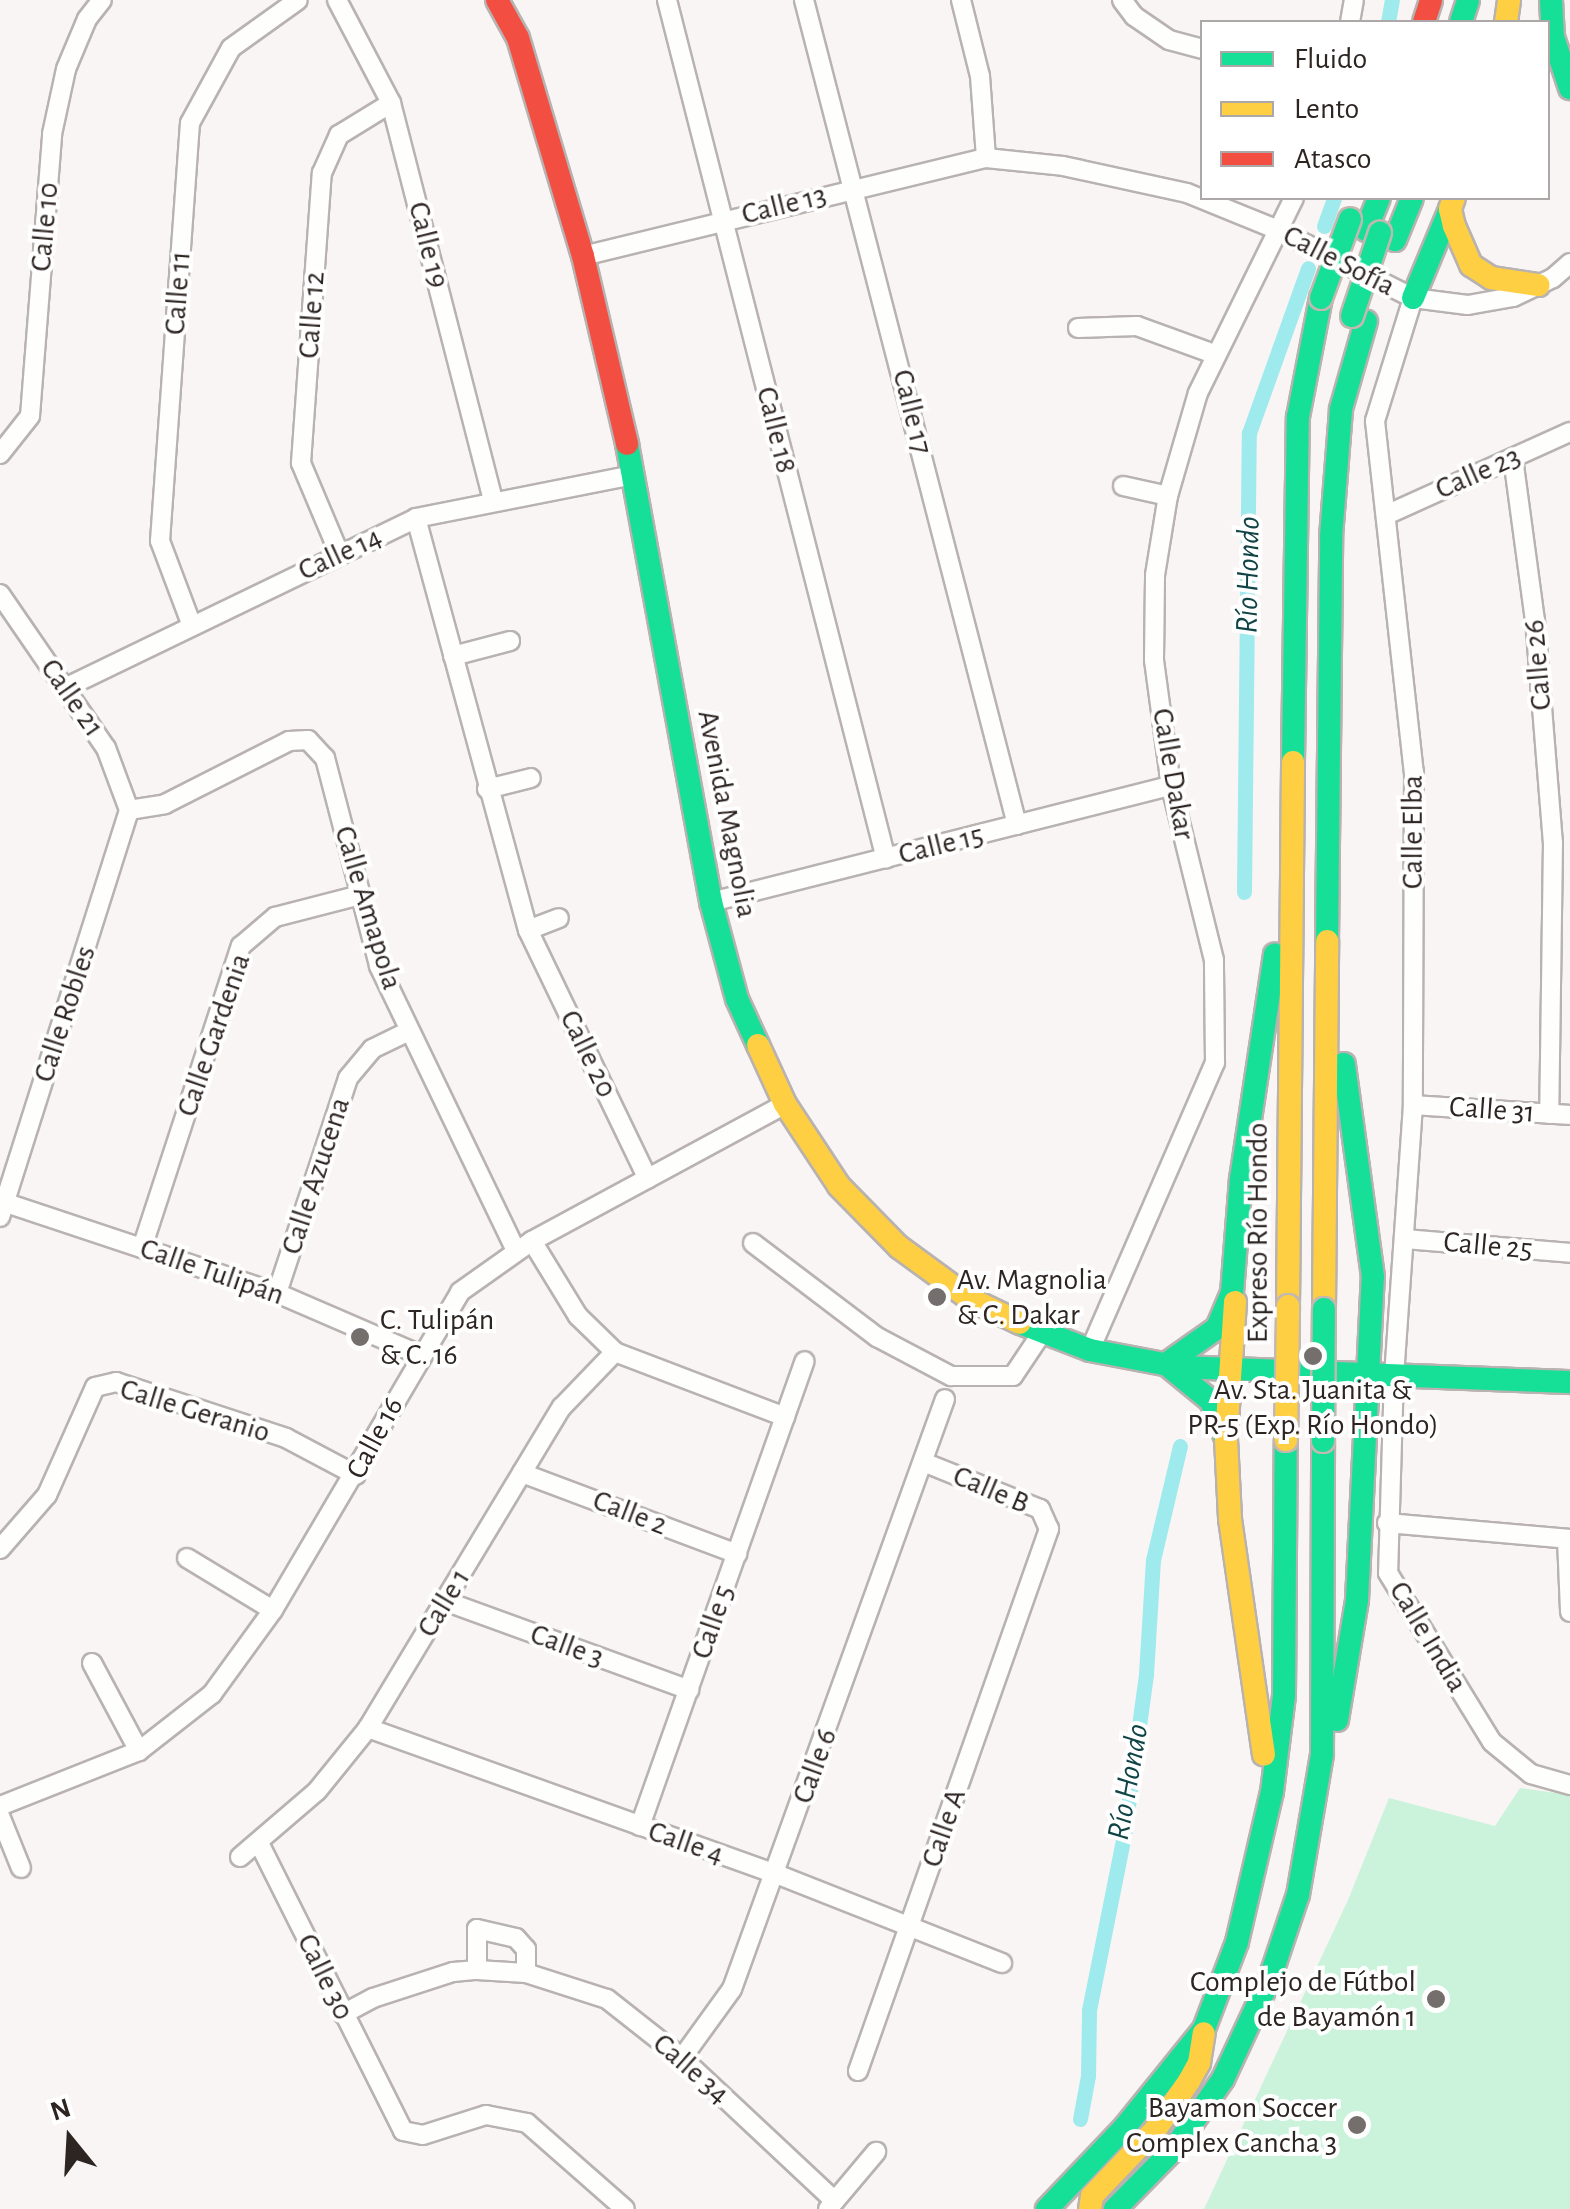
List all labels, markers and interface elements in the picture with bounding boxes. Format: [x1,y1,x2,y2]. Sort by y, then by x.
legend [1200,20,1550,200]
text: Fluido [1294,44,1367,74]
text: Lento [1294,94,1359,124]
text: Atasco [1294,144,1372,174]
street label: Calle 13 [738,177,830,233]
street label: Calle 10 [23,181,67,273]
street label: Calle 19 [400,198,456,292]
street label: Calle Sofía [1277,218,1401,304]
street label: Calle 11 [157,250,199,336]
street label: Calle 12 [291,270,333,360]
street label: Calle 17 [884,366,940,458]
street label: Calle 18 [748,383,804,477]
street label: Calle 23 [1430,438,1526,508]
water label: Río Hondo [1228,516,1268,634]
street label: Calle 14 [293,519,387,589]
street label: Calle 26 [1516,618,1560,712]
street label: Calle 21 [32,652,112,744]
street label: Calle Dakar [1144,706,1202,842]
street label: Avenida Magnolia [689,707,765,921]
street label: Calle Elba [1395,775,1431,889]
street label: Calle 15 [895,817,987,873]
street label: Calle Amapola [326,822,410,994]
street label: Calle Robles [26,941,104,1087]
street label: Calle Gardenia [169,949,259,1121]
street label: Calle 20 [552,1005,624,1103]
street label: Calle 31 [1448,1089,1536,1131]
street label: Calle Azucena [274,1093,358,1259]
street label: Expreso Río Hondo [1240,1123,1276,1343]
street label: Calle 25 [1442,1224,1534,1268]
street label: Calle Tulipán [135,1231,289,1313]
place label: Av. Magnolia & C. Dakar [957,1262,1107,1332]
marker: Av. Magnolia & C. Dakar [926,1286,948,1308]
place label: C. Tulipán & C. 16 [380,1302,494,1372]
marker: C. Tulipán & C. 16 [349,1326,371,1348]
marker: Av. Sta. Juanita & PR-5 (Exp. Río Hondo) [1302,1345,1324,1367]
street label: Calle Geranio [116,1371,274,1451]
place label: Av. Sta. Juanita & PR-5 (Exp. Río Hondo) [1187,1372,1439,1442]
street label: Calle 16 [339,1391,411,1485]
street label: Calle B [948,1458,1034,1522]
street label: Calle 2 [588,1482,672,1544]
street label: Calle 1 [410,1562,478,1644]
street label: Calle India [1381,1575,1475,1699]
street label: Calle 5 [684,1580,742,1664]
street label: Calle 3 [525,1616,609,1676]
water label: Río Hondo [1099,1721,1157,1843]
street label: Calle 6 [785,1724,845,1808]
street label: Calle A [914,1784,974,1872]
street label: Calle 4 [644,1813,728,1873]
street label: Calle 30 [289,1928,361,2026]
place label: Complejo de Fútbol de Bayamón 1 [1190,1964,1416,2034]
marker: Complejo de Fútbol de Bayamón 1 [1425,1988,1447,2010]
street label: Calle 34 [645,2026,737,2112]
north arrow [20,2089,120,2189]
place label: Bayamon Soccer Complex Cancha 3 [1126,2090,1337,2160]
text: N [47,2094,74,2127]
marker: Bayamon Soccer Complex Cancha 3 [1346,2114,1368,2136]

